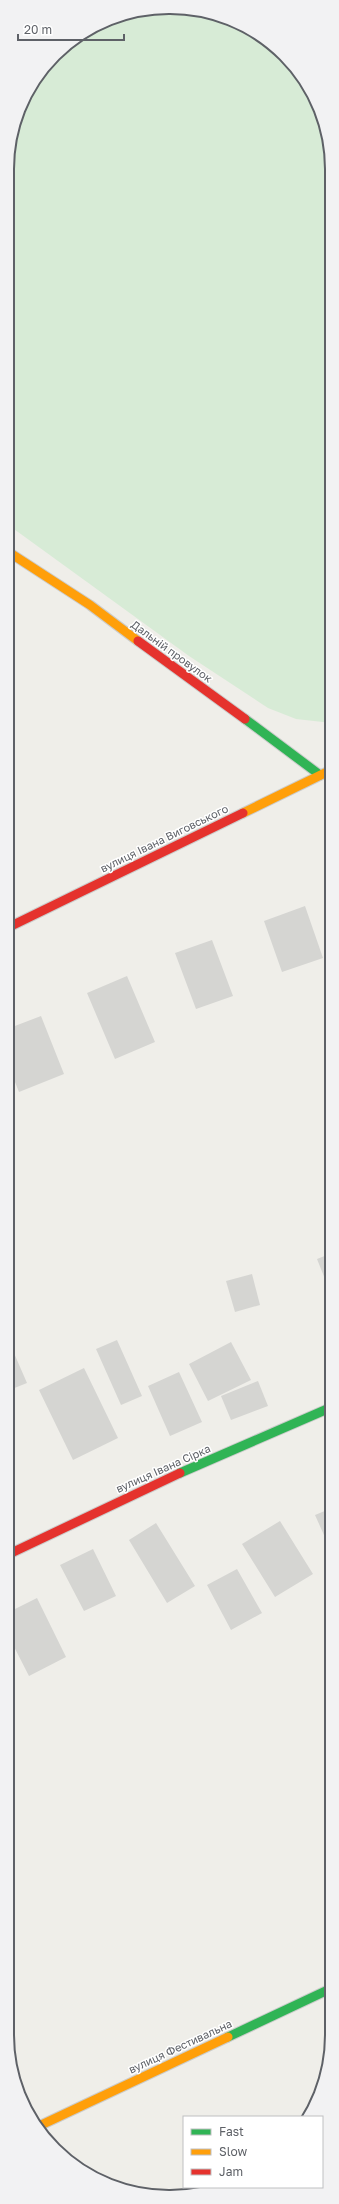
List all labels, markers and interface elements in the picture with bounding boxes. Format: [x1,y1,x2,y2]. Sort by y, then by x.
scale bar [18,16,124,42]
text: 20 m [24,22,52,37]
street label: Дальній провулок [129,617,216,685]
street label: вулиця Івана Виговського [98,801,230,875]
street label: вулиця Івана Сірка [114,1441,212,1495]
street label: вулиця Фестивальна [126,2016,234,2076]
legend [183,2116,323,2188]
text: Fast [219,2124,244,2139]
text: Slow [219,2144,247,2159]
text: Jam [219,2164,243,2179]

